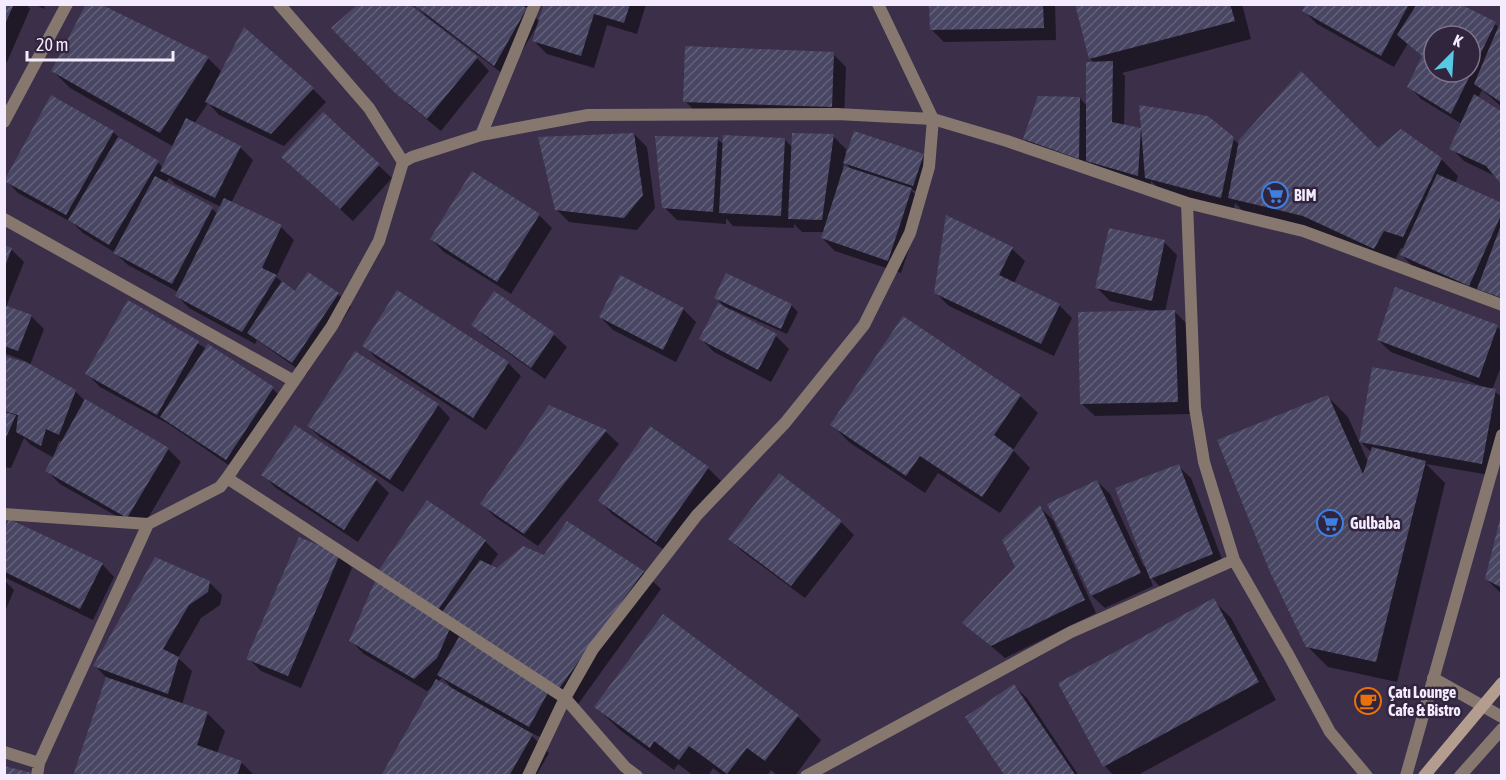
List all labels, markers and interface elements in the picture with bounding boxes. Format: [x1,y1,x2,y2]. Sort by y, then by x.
scale bar [27,24,172,62]
north arrow [1422,24,1482,84]
text: K [1451,30,1465,50]
text: 20 m [36,34,68,55]
supermarket icon: BIM [1260,180,1290,210]
place label: BIM [1294,186,1316,204]
supermarket icon: Gulbaba [1315,508,1345,538]
place label: Gulbaba [1350,514,1401,532]
place label: Çatı Lounge Cafe & Bistro [1388,683,1461,719]
cafe icon: Çatı Lounge Cafe & Bistro [1353,686,1383,716]

